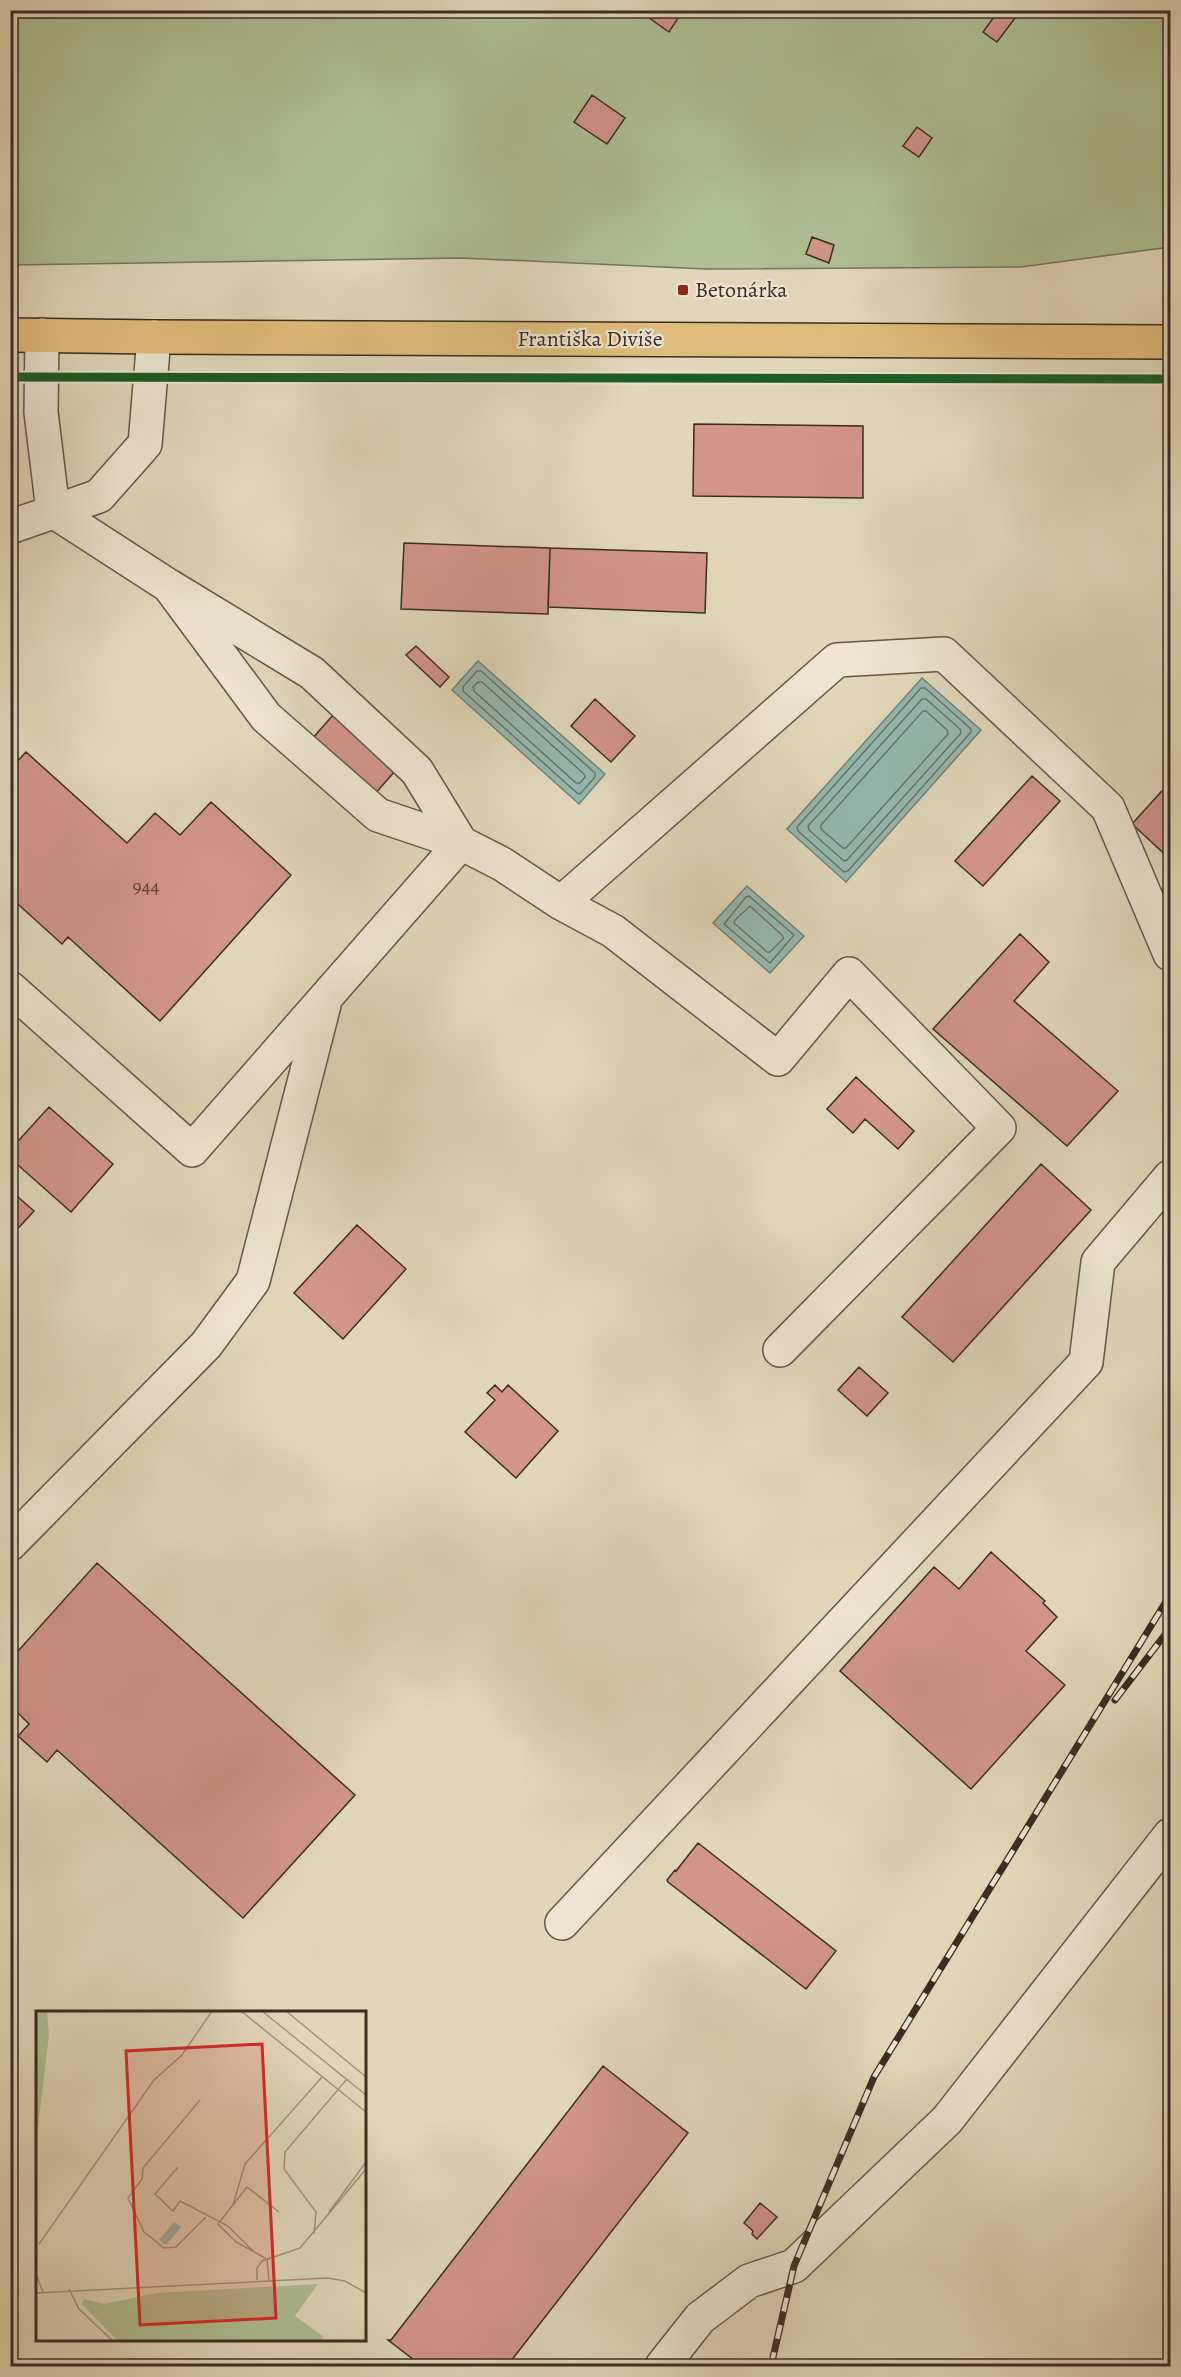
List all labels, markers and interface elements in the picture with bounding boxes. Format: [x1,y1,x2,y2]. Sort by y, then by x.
place label: Betonárka [695,275,788,305]
marker: Betonárka [676,283,690,297]
street label: Františka Diviše [517,324,663,354]
house number: 944 [132,873,160,900]
inset map [36,2011,366,2341]

